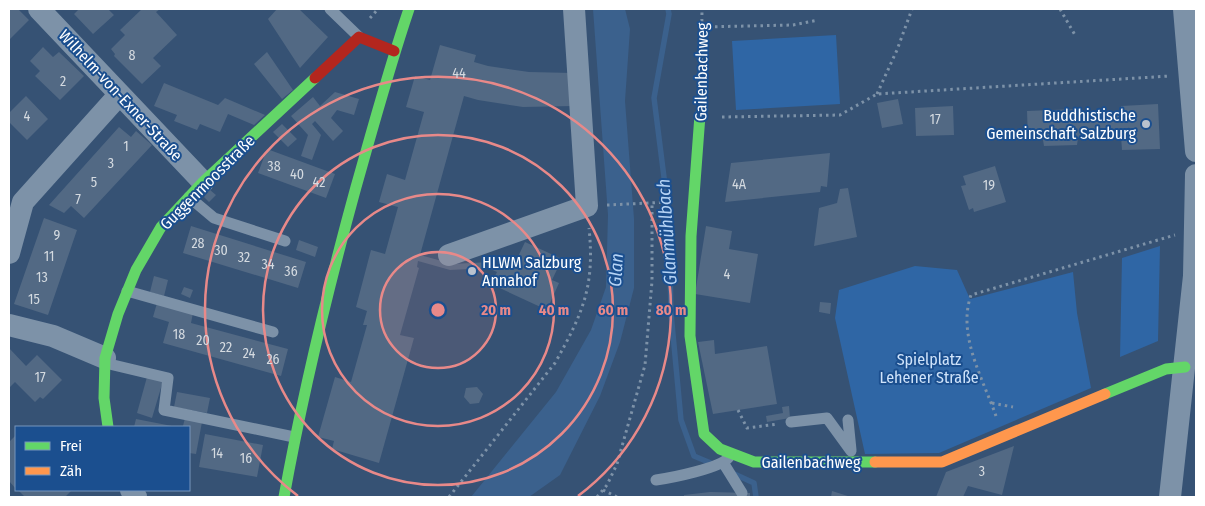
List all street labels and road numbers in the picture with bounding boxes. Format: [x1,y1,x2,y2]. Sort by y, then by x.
street label: Gailenbachweg [691,22,712,122]
street label: Wilhelm-von-Exner-Straße [55,26,186,165]
street label: Guggenmoosstraße [156,131,259,234]
street label: Gailenbachweg [762,453,861,472]

